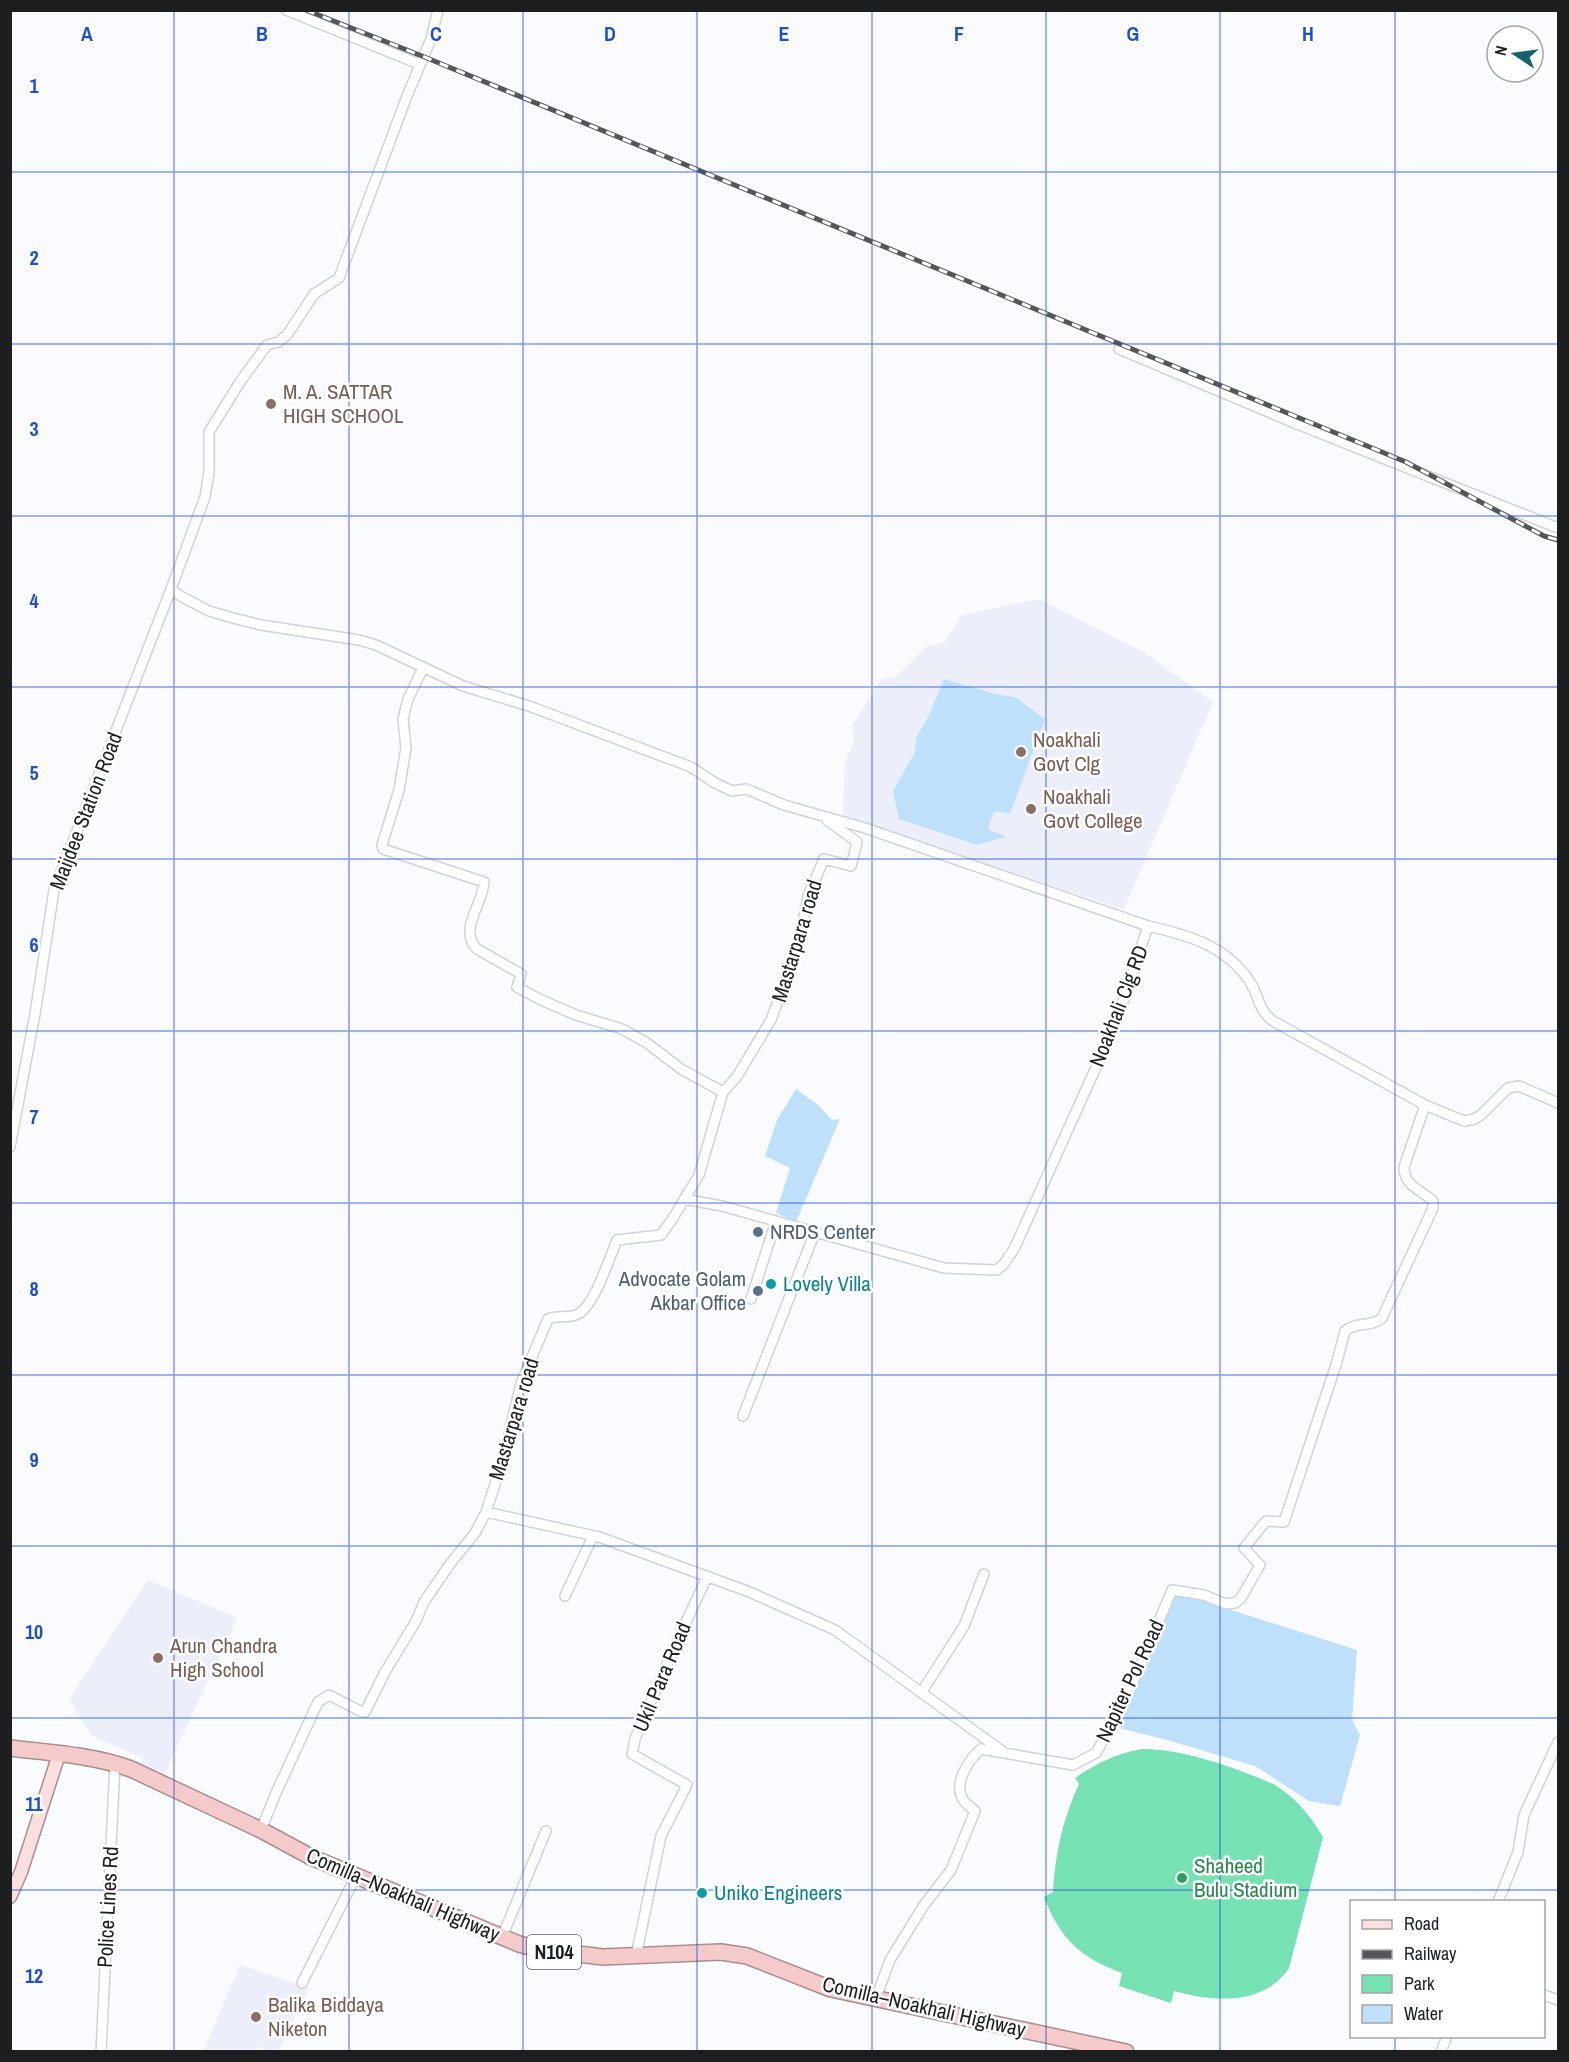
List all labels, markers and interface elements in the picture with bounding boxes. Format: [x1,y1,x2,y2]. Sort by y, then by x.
text: A [81,20,93,47]
text: B [256,20,268,47]
text: C [430,20,442,47]
text: D [604,20,616,47]
text: E [779,20,790,47]
text: F [954,20,964,47]
text: G [1127,20,1139,47]
text: H [1302,20,1314,47]
north arrow [1485,24,1545,84]
text: N [1489,44,1512,58]
text: 1 [29,72,39,99]
text: 2 [29,244,39,271]
place label: M. A. SATTAR HIGH SCHOOL [283,377,404,430]
marker: M. A. SATTAR HIGH SCHOOL [264,397,278,411]
text: 3 [29,415,39,442]
text: 4 [29,587,39,614]
place label: Noakhali Govt Clg [1033,725,1101,778]
street label: Maijdee Station Road [42,728,129,894]
marker: Noakhali Govt Clg [1014,745,1028,759]
text: 5 [29,759,39,786]
place label: Noakhali Govt College [1043,782,1143,835]
marker: Noakhali Govt College [1024,802,1038,816]
street label: Mastarpara road [764,876,829,1006]
text: 6 [29,931,39,958]
street label: Noakhali Clg RD [1082,941,1155,1071]
text: 7 [29,1103,39,1130]
place label: NRDS Center [770,1217,876,1246]
marker: NRDS Center [751,1225,765,1239]
place label: Advocate Golam Akbar Office [618,1264,746,1317]
place label: Lovely Villa [783,1269,871,1298]
text: 8 [29,1275,39,1302]
marker: Lovely Villa [764,1277,778,1291]
marker: Advocate Golam Akbar Office [751,1284,765,1298]
street label: Mastarpara road [481,1354,546,1484]
text: 9 [29,1446,39,1473]
street label: Napiter Pol Road [1088,1615,1171,1747]
street label: Ukil Para Road [625,1617,698,1736]
text: 10 [25,1618,43,1645]
place label: Arun Chandra High School [169,1631,278,1684]
marker: Arun Chandra High School [151,1651,165,1665]
text: 11 [25,1790,44,1817]
street label: Comilla–Noakhali Highway [302,1841,505,1949]
street label: Police Lines Rd [90,1846,125,1968]
place label: Shaheed Bulu Stadium [1194,1851,1297,1904]
marker: Shaheed Bulu Stadium [1175,1871,1189,1885]
place label: Uniko Engineers [714,1878,842,1907]
marker: Uniko Engineers [695,1886,709,1900]
legend [1350,1900,1545,2038]
text: Road [1404,1911,1439,1936]
road number: N104 [527,1935,581,1969]
text: Railway [1404,1941,1457,1966]
text: 12 [25,1962,43,1989]
street label: Comilla–Noakhali Highway [820,1969,1029,2044]
text: Park [1404,1971,1435,1996]
place label: Balika Biddaya Niketon [268,1990,384,2043]
text: Water [1404,2001,1443,2026]
marker: Balika Biddaya Niketon [249,2010,263,2024]

